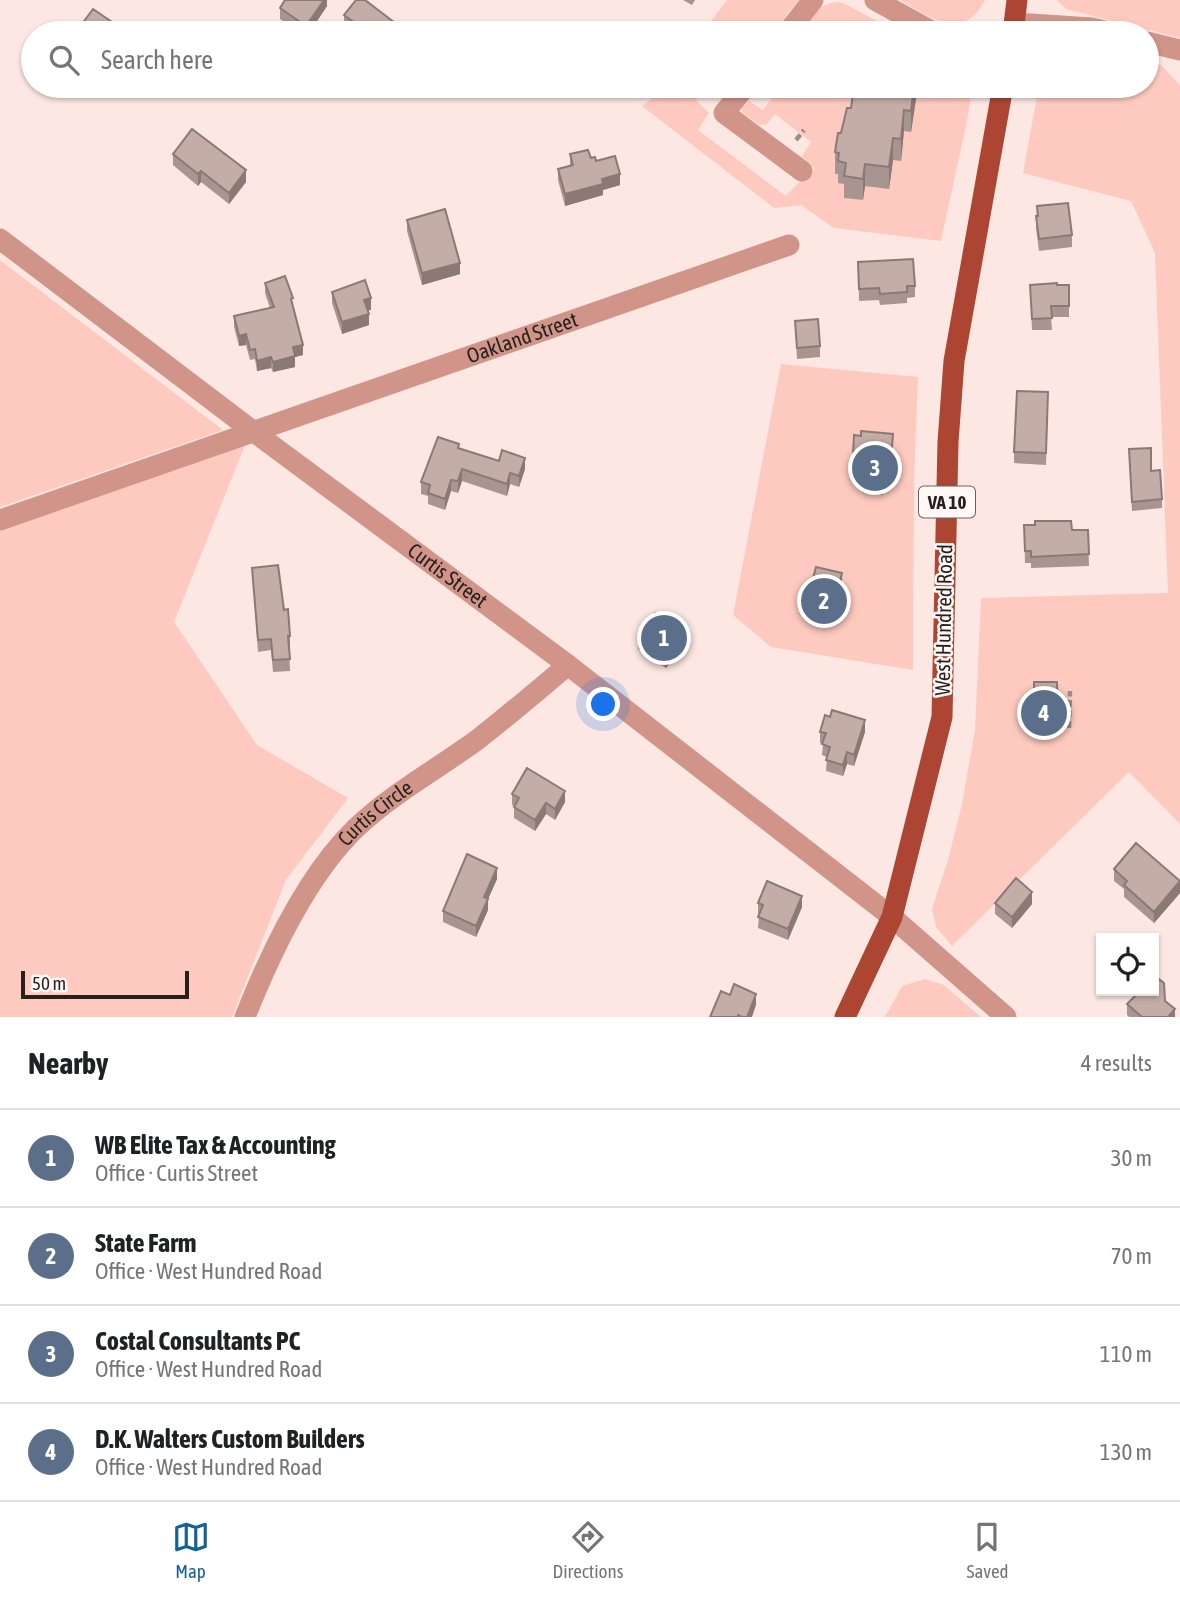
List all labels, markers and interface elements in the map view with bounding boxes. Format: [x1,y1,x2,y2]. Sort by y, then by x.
search box [21,21,1159,98]
icon: search [45,41,83,79]
text: Search here [101,45,213,75]
street label: Oakland Street [463,307,580,367]
pin: 3 [852,442,898,494]
road number: VA 10 [919,486,975,517]
street label: Curtis Street [404,537,493,612]
street label: West Hundred Road [930,544,956,696]
pin: 2 [801,575,847,627]
pin: 1 [641,612,687,664]
your location [586,687,620,721]
pin: 4 [1021,687,1067,739]
street label: Curtis Circle [332,775,417,850]
map controls [1096,933,1159,996]
button: locate [1096,933,1159,996]
scale bar [21,968,189,1000]
text: 50 m [32,972,66,994]
text: Nearby [28,1046,108,1080]
text: 4 results [1081,1050,1152,1076]
text: WB Elite Tax & Accounting [95,1130,336,1160]
text: 1 [46,1145,56,1171]
text: 30 m [1111,1145,1152,1171]
text: Office · Curtis Street [95,1160,258,1186]
text: State Farm [95,1228,197,1258]
text: 2 [46,1243,56,1269]
text: 70 m [1111,1243,1152,1269]
text: Office · West Hundred Road [95,1258,322,1284]
text: Costal Consultants PC [95,1326,300,1356]
text: 3 [46,1341,56,1367]
text: 110 m [1100,1341,1152,1367]
text: Office · West Hundred Road [95,1356,322,1382]
text: D.K. Walters Custom Builders [95,1424,365,1454]
text: 4 [46,1439,56,1465]
text: 130 m [1100,1439,1152,1465]
text: Office · West Hundred Road [95,1454,322,1480]
tab: Map [172,1518,210,1582]
tab: Directions [553,1518,623,1582]
tab: Saved [966,1518,1008,1582]

